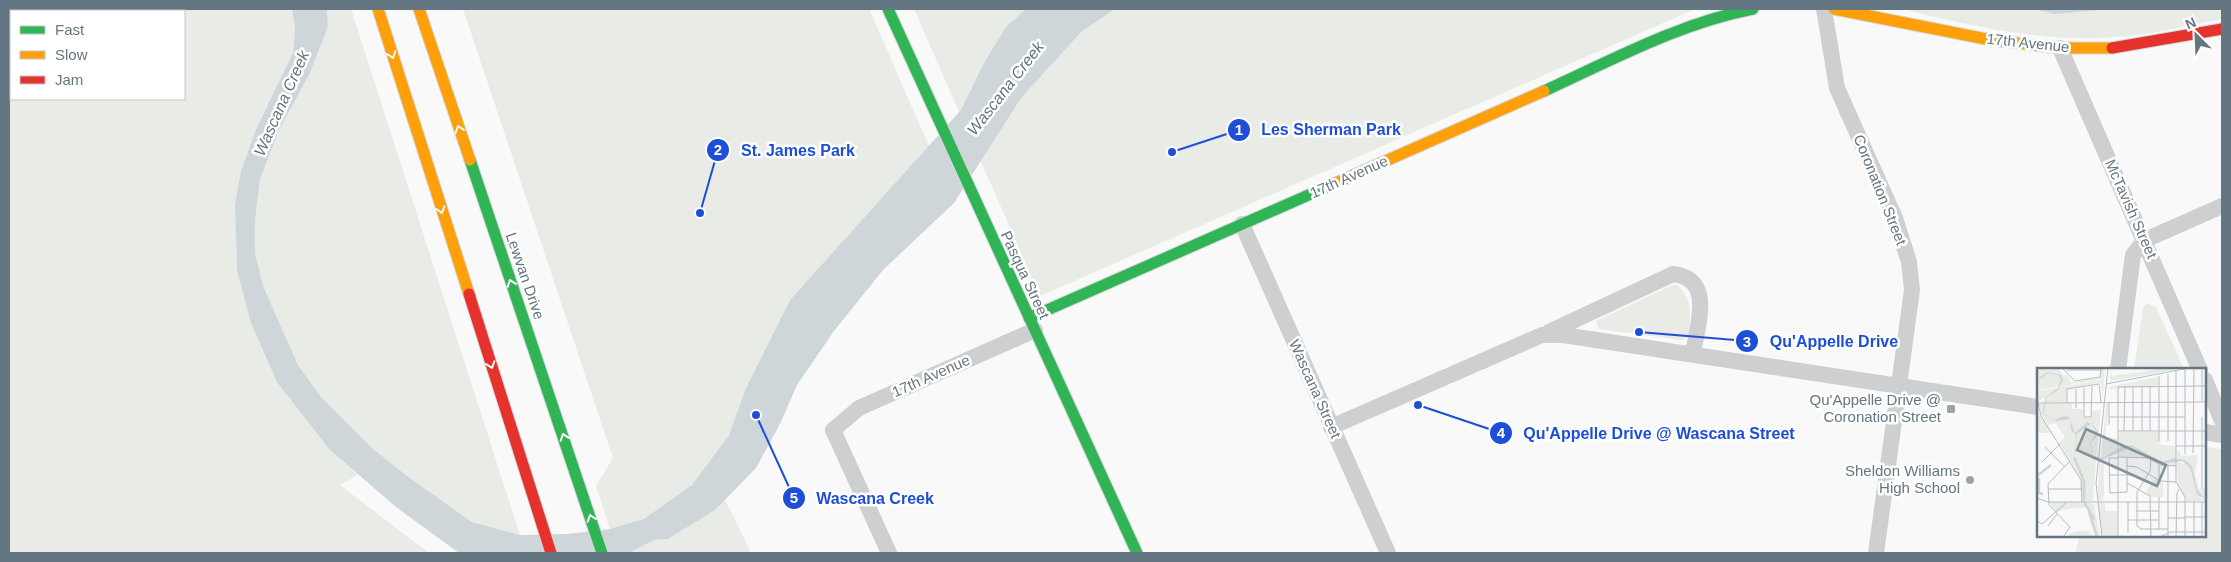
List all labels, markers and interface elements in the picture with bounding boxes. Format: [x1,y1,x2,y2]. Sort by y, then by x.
legend [10,10,185,100]
north arrow [2171,10,2221,60]
text: N [2183,14,2199,32]
text: Fast [55,21,85,38]
street label: 17th Avenue [1986,30,2070,55]
water label: Wascana Creek [964,38,1048,138]
text: Slow [55,46,88,63]
water label: Wascana Creek [251,47,313,159]
one-way arrow [387,51,397,59]
text: Jam [55,71,83,88]
callout: Les Sherman Park [1226,114,1411,145]
text: 1 [1235,121,1243,138]
text: Les Sherman Park [1261,121,1401,138]
one-way arrow [455,126,465,134]
street label: Coronation Street [1851,132,1911,248]
callout: St. James Park [706,134,865,165]
text: 2 [714,141,722,158]
text: St. James Park [741,142,855,159]
street label: 17th Avenue [1307,152,1390,201]
street label: McTavish Street [2102,157,2161,262]
one-way arrow [436,205,446,214]
street label: Pasqua Street [998,228,1054,322]
street label: Lewvan Drive [503,230,548,322]
one-way arrow [507,280,517,288]
callout: Qu'Appelle Drive [1735,326,1908,357]
text: 3 [1743,333,1751,350]
text: Qu'Appelle Drive [1770,333,1898,350]
street label: Wascana Street [1286,337,1345,441]
street label: 17th Avenue [889,351,972,400]
one-way arrow [485,360,495,369]
inset map [2037,368,2206,537]
place label: Qu'Appelle Drive @ Coronation Street [1810,391,1942,425]
marker: Qu'Appelle Drive @ Coronation Street [1945,403,1957,415]
callout: Qu'Appelle Drive @ Wascana Street [1488,417,1804,448]
text: 4 [1497,424,1506,441]
text: Qu'Appelle Drive @ Wascana Street [1523,425,1795,442]
one-way arrow [559,434,569,442]
place label: Sheldon Williams High School [1845,462,1960,496]
marker: Sheldon Williams High School [1964,474,1976,486]
callout: Wascana Creek [782,483,944,514]
text: 5 [790,489,798,506]
text: Wascana Creek [816,490,934,507]
one-way arrow [586,515,596,523]

